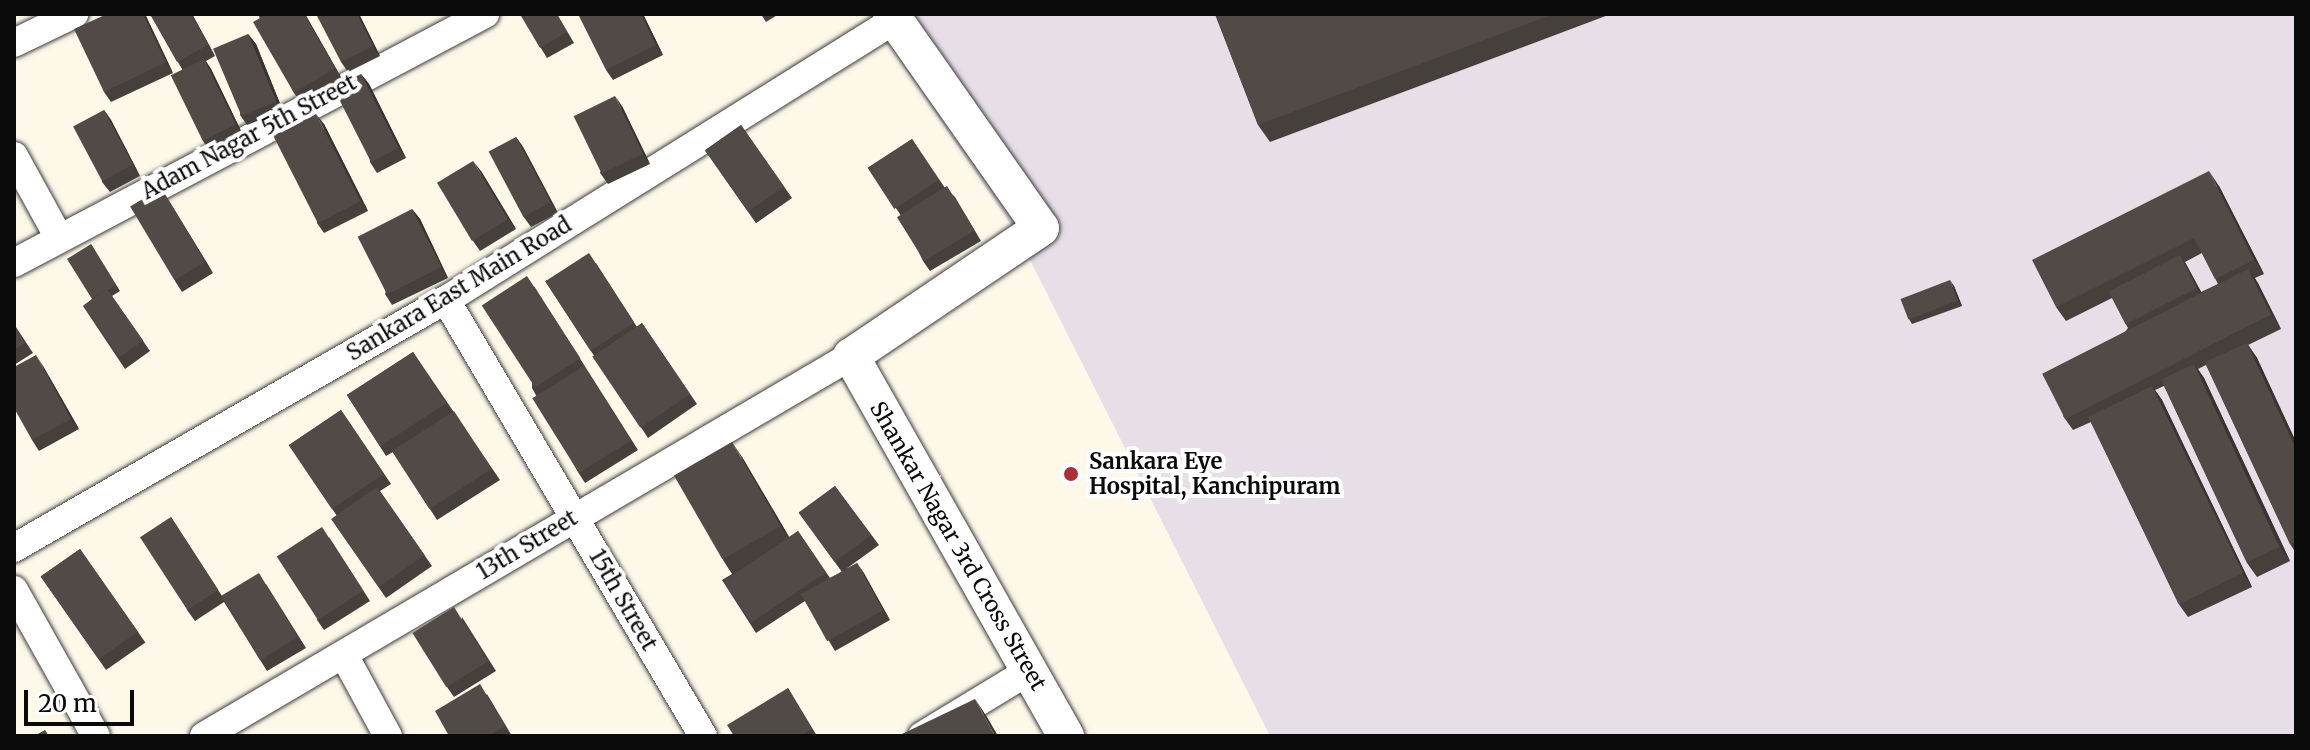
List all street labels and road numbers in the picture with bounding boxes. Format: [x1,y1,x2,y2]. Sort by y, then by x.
street label: Adam Nagar 5th Street [137,69,361,205]
street label: Sankara East Main Road [342,211,576,367]
street label: Shankar Nagar 3rd Cross Street [864,397,1052,695]
street label: 13th Street [472,505,582,585]
street label: 15th Street [583,545,663,655]

